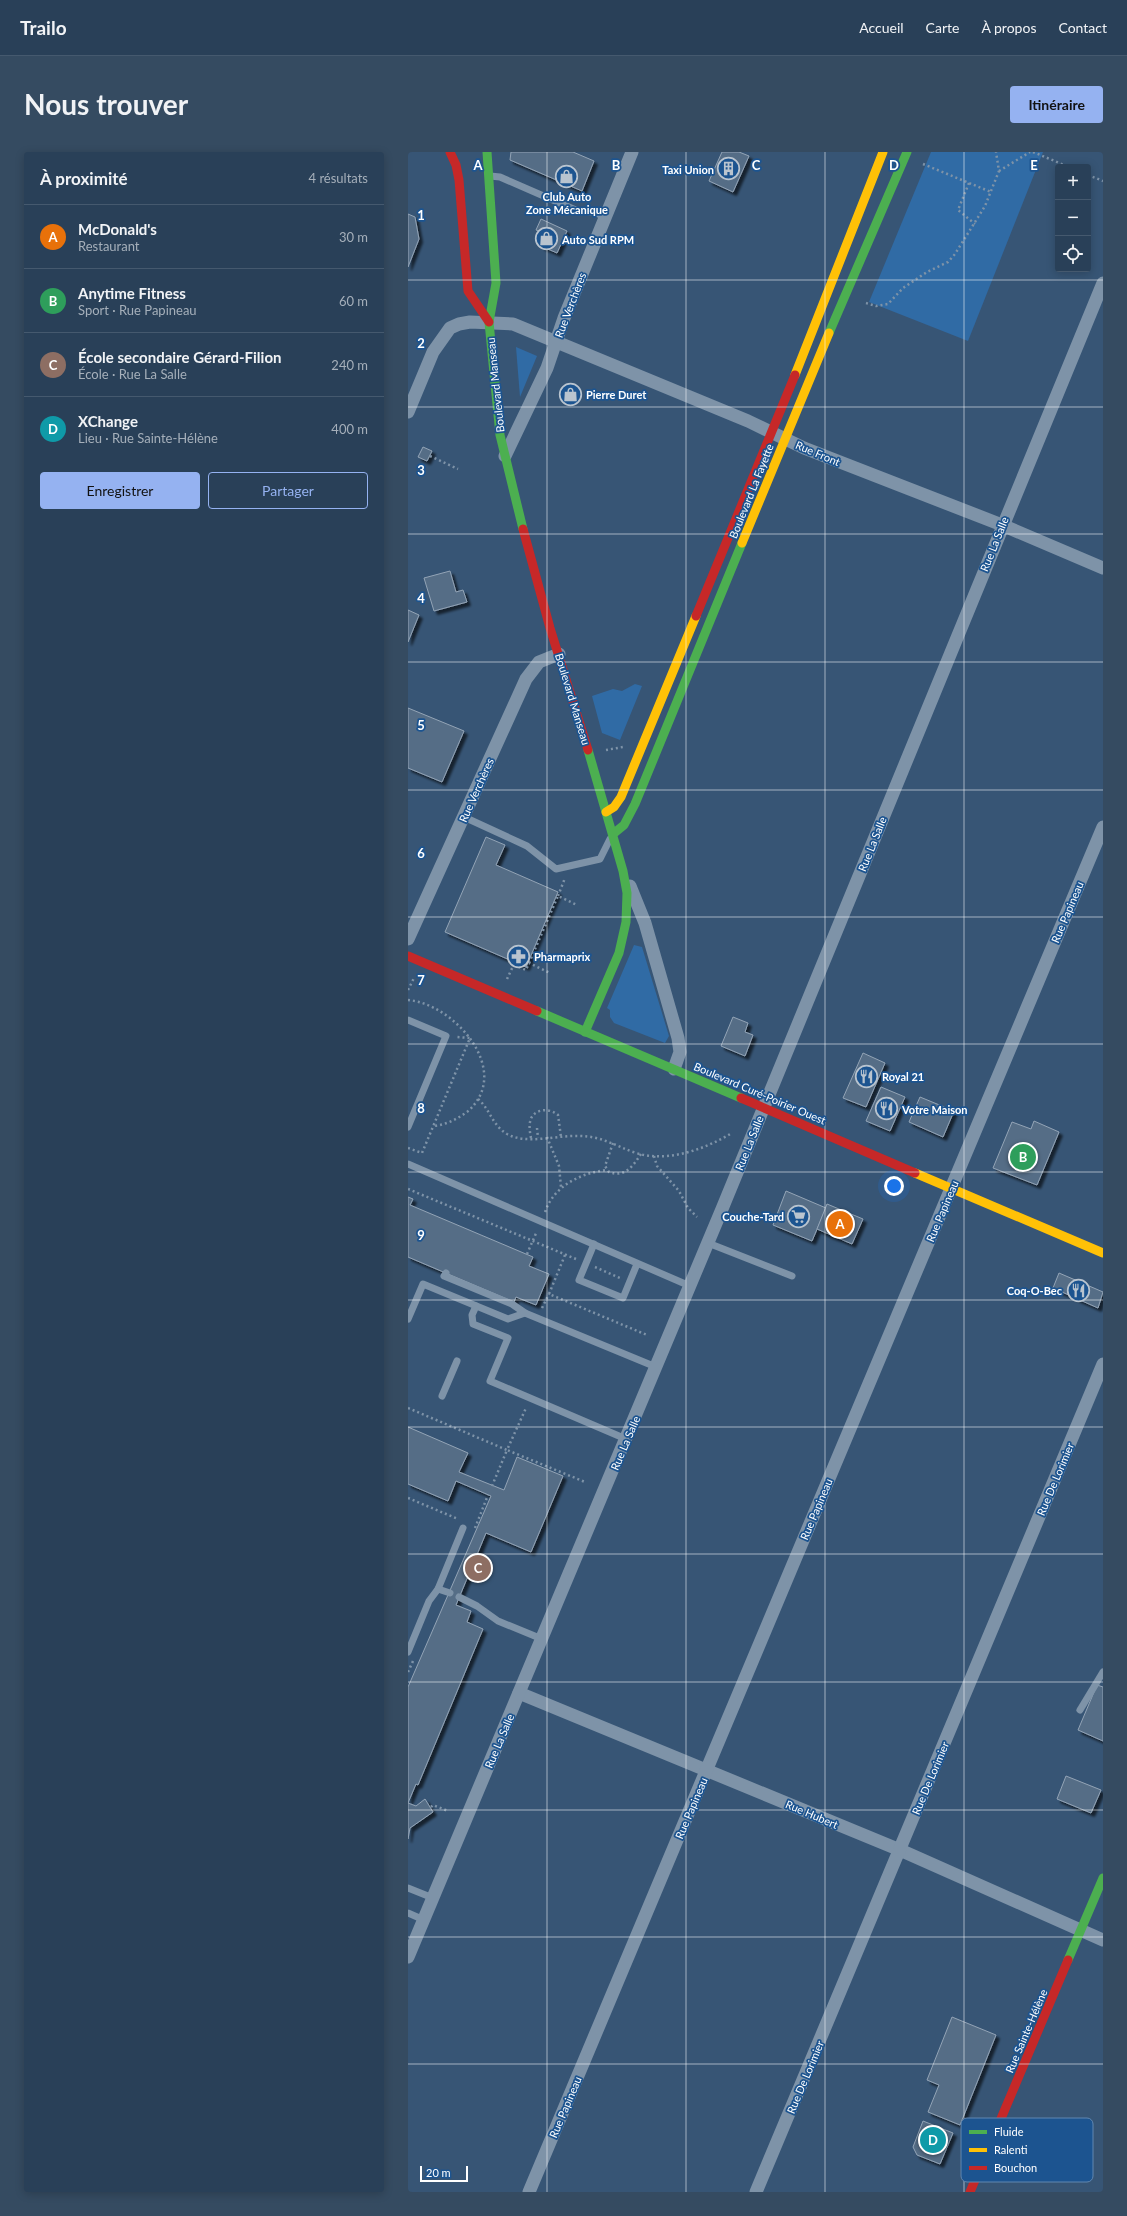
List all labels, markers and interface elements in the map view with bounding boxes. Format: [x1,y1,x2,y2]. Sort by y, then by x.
text: Trailo [20,16,67,39]
text: Accueil [859,19,904,36]
text: Carte [926,19,959,36]
text: À propos [981,19,1036,36]
text: Contact [1058,19,1107,36]
button: Itinéraire [1010,86,1103,123]
text: Nous trouver [24,87,188,121]
building icon: Taxi Union [716,156,742,182]
text: A [472,157,483,173]
text: B [612,157,621,173]
text: C [752,157,761,173]
text: D [889,157,899,173]
text: E [1030,157,1038,173]
shop icon: Club Auto Zone Mécanique [554,163,580,189]
place label: Taxi Union [662,163,714,176]
map controls [1055,164,1091,272]
button: + [1055,164,1091,200]
text: À proximité [40,168,128,189]
text: 4 résultats [309,170,368,186]
place label: Club Auto Zone Mécanique [526,190,608,216]
button: − [1055,200,1091,236]
text: 1 [417,207,425,223]
text: McDonald's [78,220,157,238]
shop icon: Auto Sud RPM [534,226,560,252]
text: A [48,229,58,245]
text: 30 m [339,229,368,245]
place label: Auto Sud RPM [561,233,634,246]
button: locate [1055,236,1091,272]
text: Restaurant [78,238,140,254]
street label: Rue Verchères [552,270,588,339]
text: Anytime Fitness [78,284,186,302]
text: B [49,293,57,309]
text: 60 m [339,293,368,309]
text: Sport · Rue Papineau [78,302,197,318]
text: 2 [417,335,425,351]
street label: Boulevard Manseau [484,337,506,433]
text: École secondaire Gérard-Filion [78,348,281,366]
text: C [49,357,57,373]
text: 240 m [331,357,368,373]
text: École · Rue La Salle [78,366,187,382]
shop icon: Pierre Duret [558,381,584,407]
place label: Pierre Duret [586,388,647,401]
text: XChange [78,412,138,430]
text: D [48,421,58,437]
text: 400 m [331,421,368,437]
text: Lieu · Rue Sainte-Hélène [78,430,218,446]
street label: Rue Front [794,438,842,468]
street label: Boulevard La Fayette [726,442,776,540]
text: 3 [417,462,425,478]
button: Enregistrer [40,472,200,509]
button: Partager [208,472,368,509]
street label: Rue La Salle [977,515,1011,573]
text: 4 [417,590,425,606]
street label: Boulevard Manseau [553,652,593,746]
text: 5 [417,717,425,733]
street label: Rue Verchères [456,756,496,824]
street label: Rue La Salle [855,815,889,873]
text: 6 [417,845,425,861]
street label: Rue Papineau [1048,879,1086,945]
pharmacy icon: Pharmaprix [505,943,531,969]
place label: Pharmaprix [534,950,591,963]
text: 7 [417,972,425,988]
street label: Boulevard Curé-Poirier Ouest [692,1059,828,1127]
restaurant icon: Royal 21 [853,1063,879,1089]
place label: Royal 21 [882,1070,924,1083]
restaurant icon: Votre Maison [874,1096,900,1122]
text: 8 [417,1100,425,1116]
place label: Votre Maison [901,1103,968,1116]
street label: Rue La Salle [732,1114,766,1172]
pin: B [1010,1142,1036,1172]
your location [884,1176,904,1196]
street label: Rue Papineau [923,1178,961,1244]
supermarket icon: Couche-Tard [786,1203,812,1229]
pin: A [827,1209,853,1239]
place label: Couche-Tard [722,1210,784,1223]
text: 9 [417,1227,425,1243]
restaurant icon: Coq-O-Bec [1065,1277,1091,1303]
place label: Coq-O-Bec [1007,1284,1063,1297]
street label: Rue La Salle [608,1414,642,1472]
street label: Rue De Lorimier [1034,1441,1076,1517]
street label: Rue Papineau [797,1476,835,1542]
pin: C [465,1553,491,1583]
street label: Rue La Salle [482,1712,516,1770]
street label: Rue De Lorimier [909,1740,951,1816]
street label: Rue Papineau [672,1775,710,1841]
street label: Rue Hubert [784,1797,840,1831]
street label: Rue Sainte-Hélène [1002,1987,1050,2075]
street label: Rue De Lorimier [784,2039,826,2115]
street label: Rue Papineau [546,2074,584,2140]
legend [961,2118,1093,2182]
pin: D [920,2125,946,2155]
text: Fluide [994,2125,1024,2138]
text: Ralenti [994,2143,1028,2156]
text: Bouchon [994,2161,1037,2174]
scale bar [420,2164,468,2183]
text: 20 m [426,2166,451,2179]

